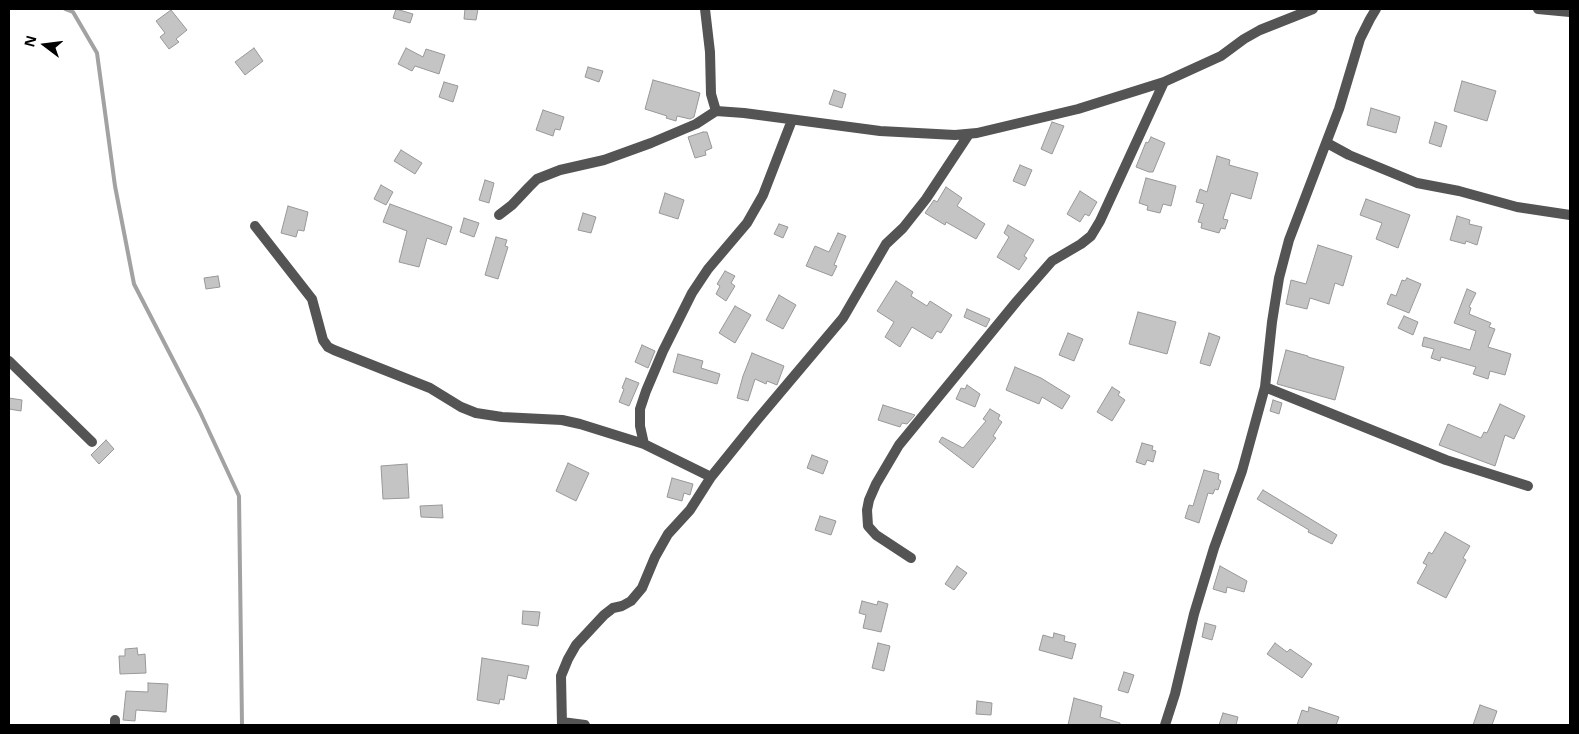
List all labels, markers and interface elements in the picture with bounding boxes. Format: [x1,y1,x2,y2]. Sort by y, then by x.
north arrow [20,20,70,70]
text: N [19,33,41,49]

